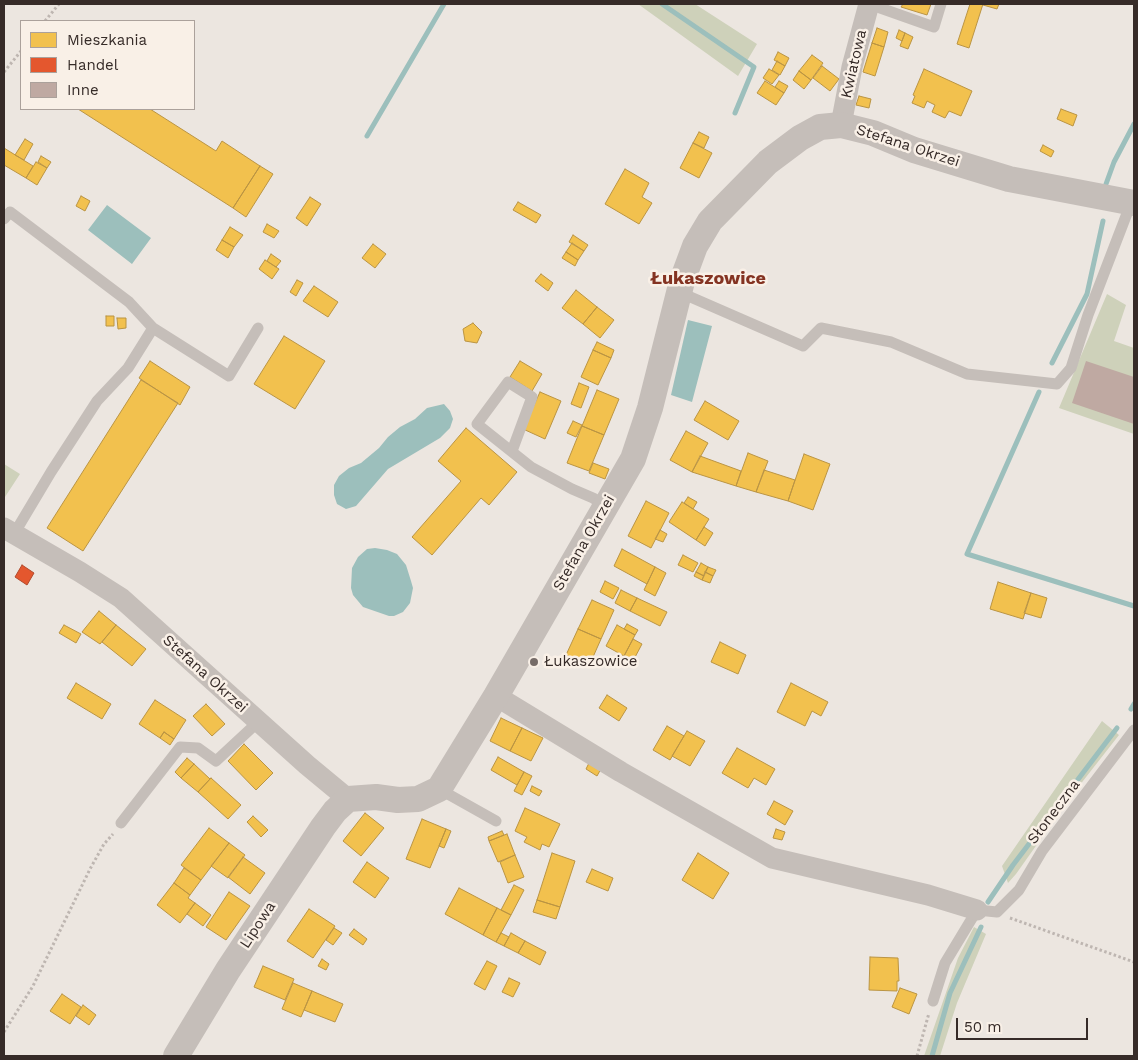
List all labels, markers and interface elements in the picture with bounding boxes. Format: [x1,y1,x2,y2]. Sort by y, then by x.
legend [20,20,195,110]
street label: Kwiatowa [837,28,871,100]
text: Mieszkania [67,31,147,49]
text: Handel [67,56,118,74]
text: Inne [67,81,99,99]
street label: Stefana Okrzei [854,121,962,171]
district label: Łukaszowice [650,268,766,290]
street label: Stefana Okrzei [549,492,619,594]
street label: Stefana Okrzei [159,631,251,717]
place label: Łukaszowice [544,653,637,671]
marker: Łukaszowice [528,656,540,668]
street label: Słoneczna [1024,776,1084,848]
street label: Lipowa [236,898,280,952]
scale bar [958,1008,1090,1040]
text: 50 m [964,1018,1001,1036]

